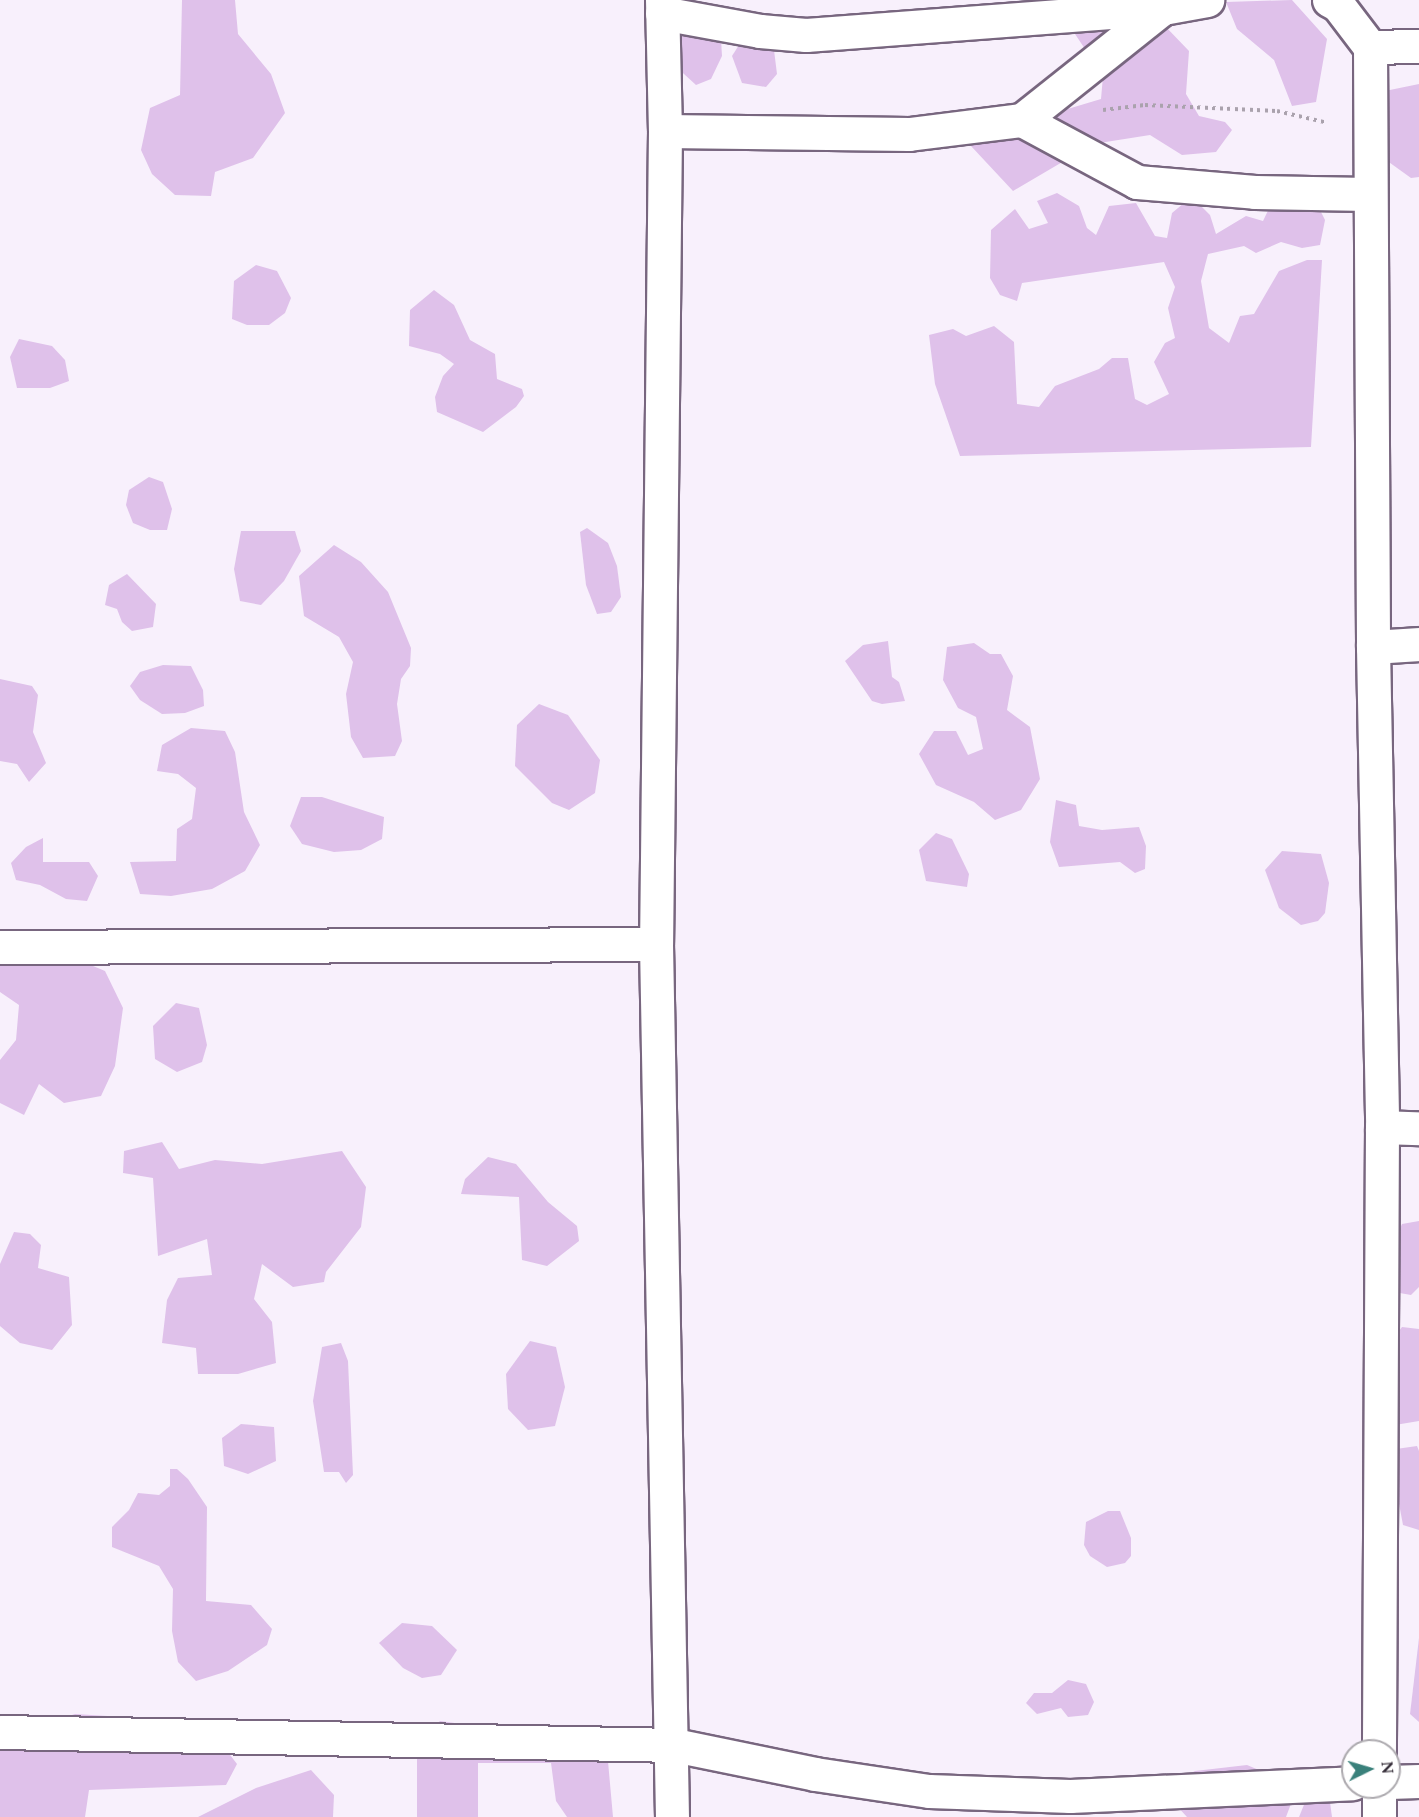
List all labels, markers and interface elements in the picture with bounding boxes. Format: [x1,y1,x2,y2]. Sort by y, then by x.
north arrow [1341,1739,1401,1799]
text: N [1374,1760,1399,1775]

